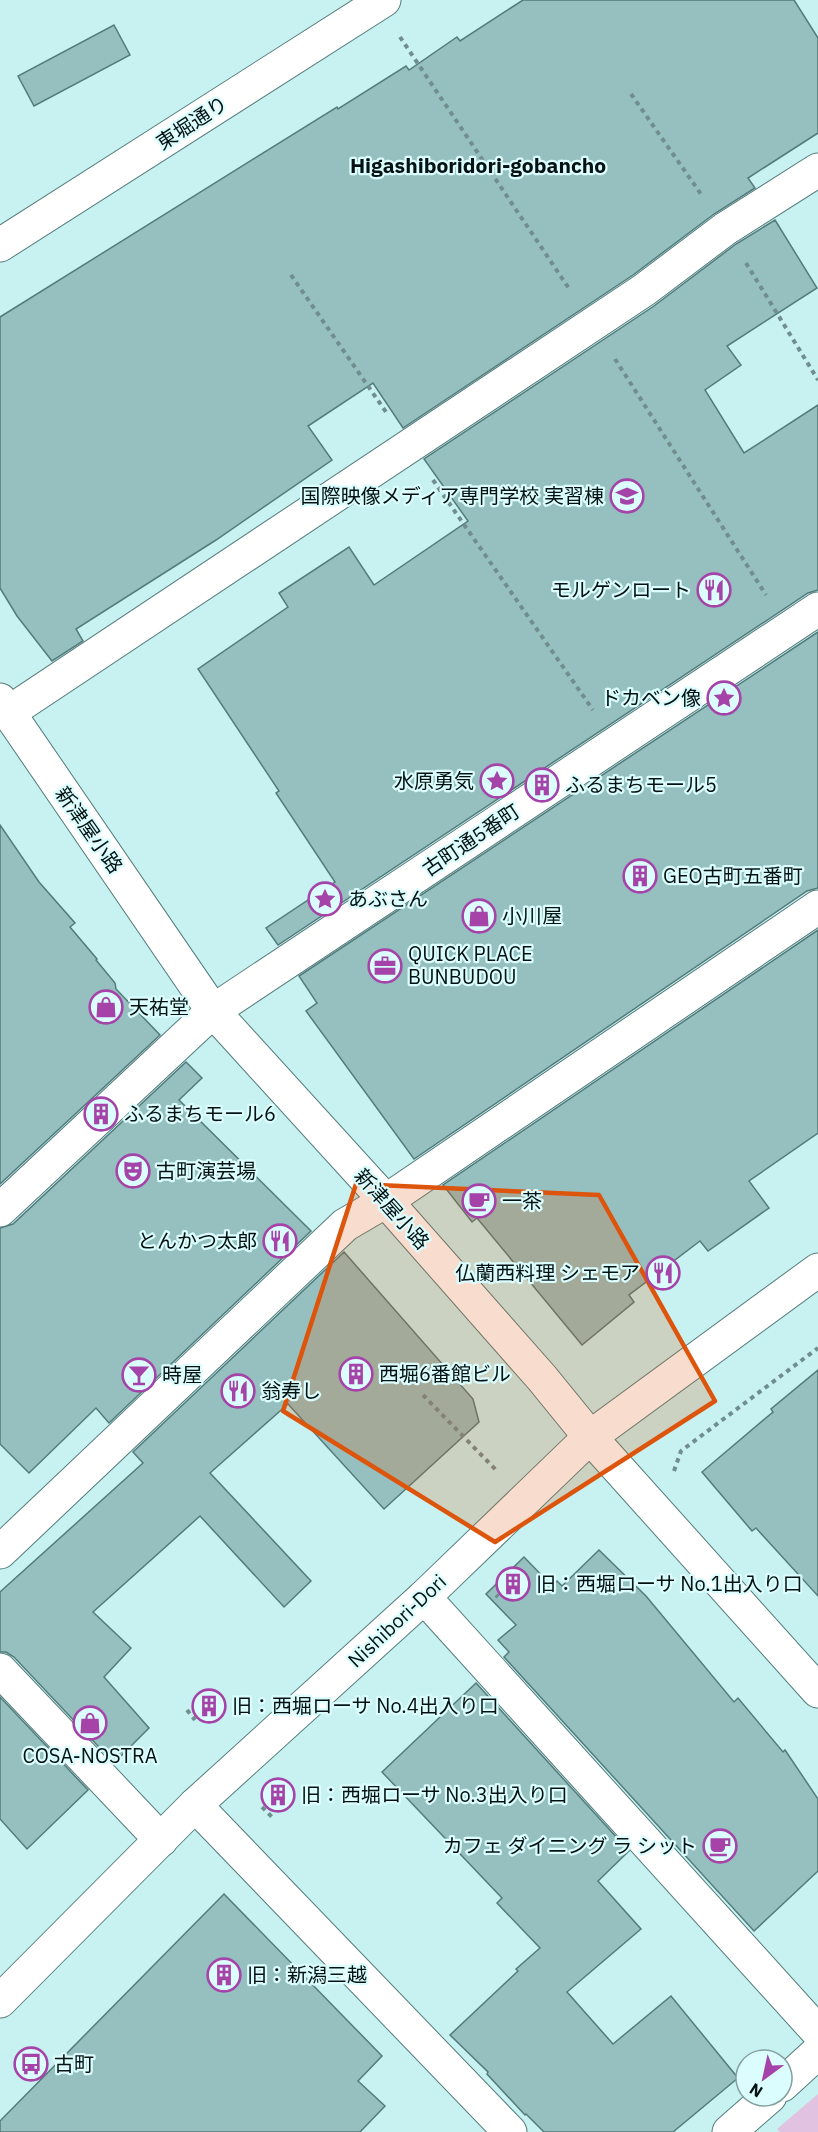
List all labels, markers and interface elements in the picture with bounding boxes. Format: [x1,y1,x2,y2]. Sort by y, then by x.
street label: 東堀通り [151,89,233,156]
district label: Higashiboridori-gobancho [350,151,606,179]
school or university icon: 国際映像メディア専門学校 実習棟 [609,478,645,514]
place label: 国際映像メディア専門学校 実習棟 [301,482,604,509]
restaurant icon: モルゲンロート [696,572,732,608]
place label: モルゲンロート [551,576,691,603]
place icon: ドカベン像 [706,680,742,716]
place label: ドカベン像 [601,684,701,711]
place icon: 水原勇気 [479,763,515,799]
place label: 水原勇気 [394,767,474,794]
building icon: ふるまちモール5 [524,767,560,803]
place label: ふるまちモール5 [565,771,717,798]
street label: 新津屋小路 [50,781,129,878]
street label: 古町通5番町 [417,797,525,882]
building icon: GEO古町五番町 [622,858,658,894]
place label: GEO古町五番町 [663,862,803,889]
place icon: あぶさん [307,881,343,917]
place label: あぶさん [348,885,428,912]
shop icon: 小川屋 [461,898,497,934]
place label: 小川屋 [502,902,562,929]
place label: QUICK PLACE BUNBUDOU [408,940,533,990]
office icon: QUICK PLACE BUNBUDOU [367,948,403,984]
shop icon: 天祐堂 [88,989,124,1025]
place label: 天祐堂 [129,993,189,1020]
building icon: ふるまちモール6 [83,1096,119,1132]
place label: ふるまちモール6 [124,1100,276,1127]
theatre icon: 古町演芸場 [115,1153,151,1189]
place label: 古町演芸場 [156,1157,256,1184]
street label: 新津屋小路 [349,1162,436,1255]
cafe icon: 一茶 [461,1183,497,1219]
place label: 一茶 [502,1187,542,1214]
restaurant icon: とんかつ太郎 [262,1223,298,1259]
place label: とんかつ太郎 [137,1227,257,1254]
restaurant icon: 仏蘭西料理 シェモア [645,1255,681,1291]
place label: 仏蘭西料理 シェモア [455,1259,640,1286]
building icon: 西堀6番館ビル [338,1356,374,1392]
bar icon: 時屋 [121,1357,157,1393]
place label: 西堀6番館ビル [379,1360,511,1387]
place label: 時屋 [162,1361,202,1388]
restaurant icon: 翁寿し [220,1373,256,1409]
place label: 翁寿し [261,1377,321,1404]
building icon: 旧：西堀ローサ No.1出入り口 [495,1566,531,1602]
street label: Nishibori-Dori [342,1568,452,1673]
place label: 旧：西堀ローサ No.1出入り口 [536,1570,803,1597]
building icon: 旧：西堀ローサ No.4出入り口 [191,1688,227,1724]
place label: 旧：西堀ローサ No.4出入り口 [232,1692,499,1719]
shop icon: COSA-NOSTRA [72,1705,108,1741]
place label: COSA-NOSTRA [22,1742,158,1769]
building icon: 旧：西堀ローサ No.3出入り口 [260,1777,296,1813]
place label: 旧：西堀ローサ No.3出入り口 [301,1781,568,1808]
cafe icon: カフェ ダイニング ラ シット [702,1828,738,1864]
place label: カフェ ダイニング ラ シット [443,1832,697,1859]
building icon: 旧：新潟三越 [206,1957,242,1993]
place label: 旧：新潟三越 [247,1961,367,1988]
bus stop icon: 古町 [13,2046,49,2082]
north arrow [734,2048,794,2108]
place label: 古町 [54,2050,94,2077]
text: N [746,2079,766,2102]

